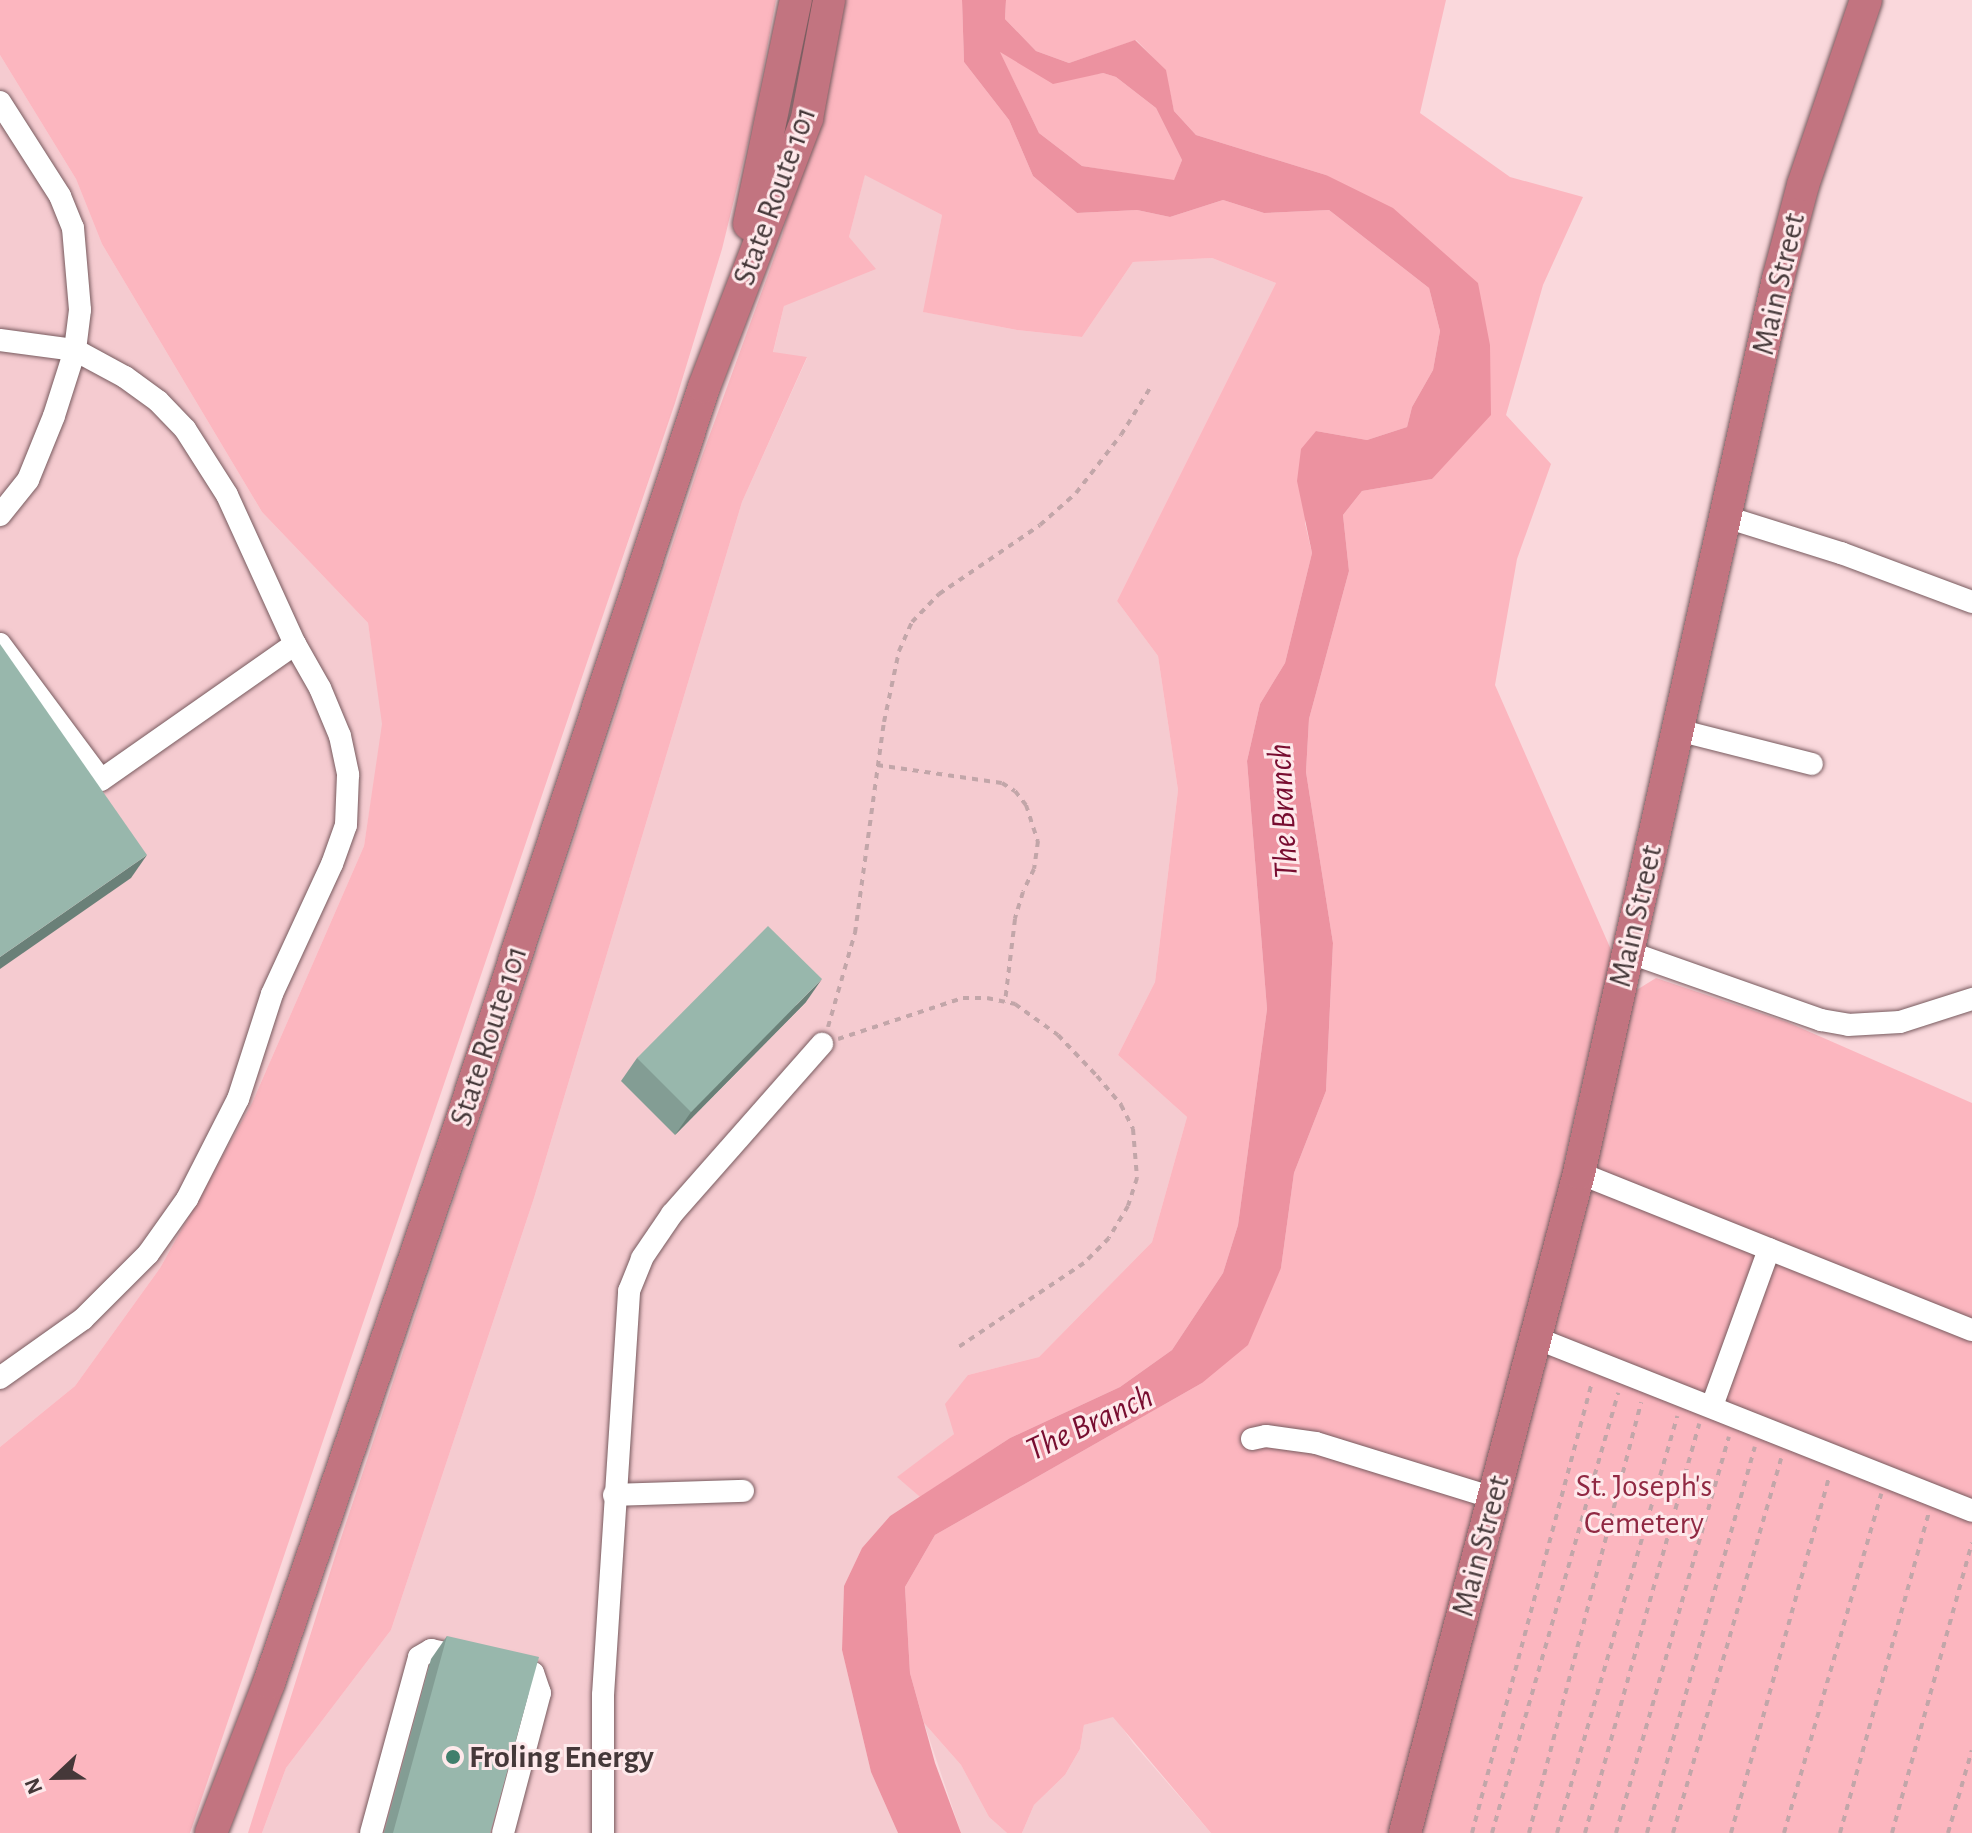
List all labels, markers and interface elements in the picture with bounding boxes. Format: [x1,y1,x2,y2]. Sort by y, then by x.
street label: State Route 101 [725,101,825,291]
street label: Main Street [1744,209,1814,359]
water label: The Branch [1260,742,1308,880]
street label: Main Street [1601,841,1671,991]
street label: State Route 101 [442,941,536,1131]
water label: The Branch [1020,1377,1160,1471]
park label: St. Joseph's Cemetery [1576,1468,1712,1543]
street label: Main Street [1444,1471,1518,1621]
north arrow [16,1737,96,1817]
place label: Froling Energy [469,1738,654,1776]
marker: Froling Energy [444,1748,462,1766]
text: N [21,1775,47,1797]

